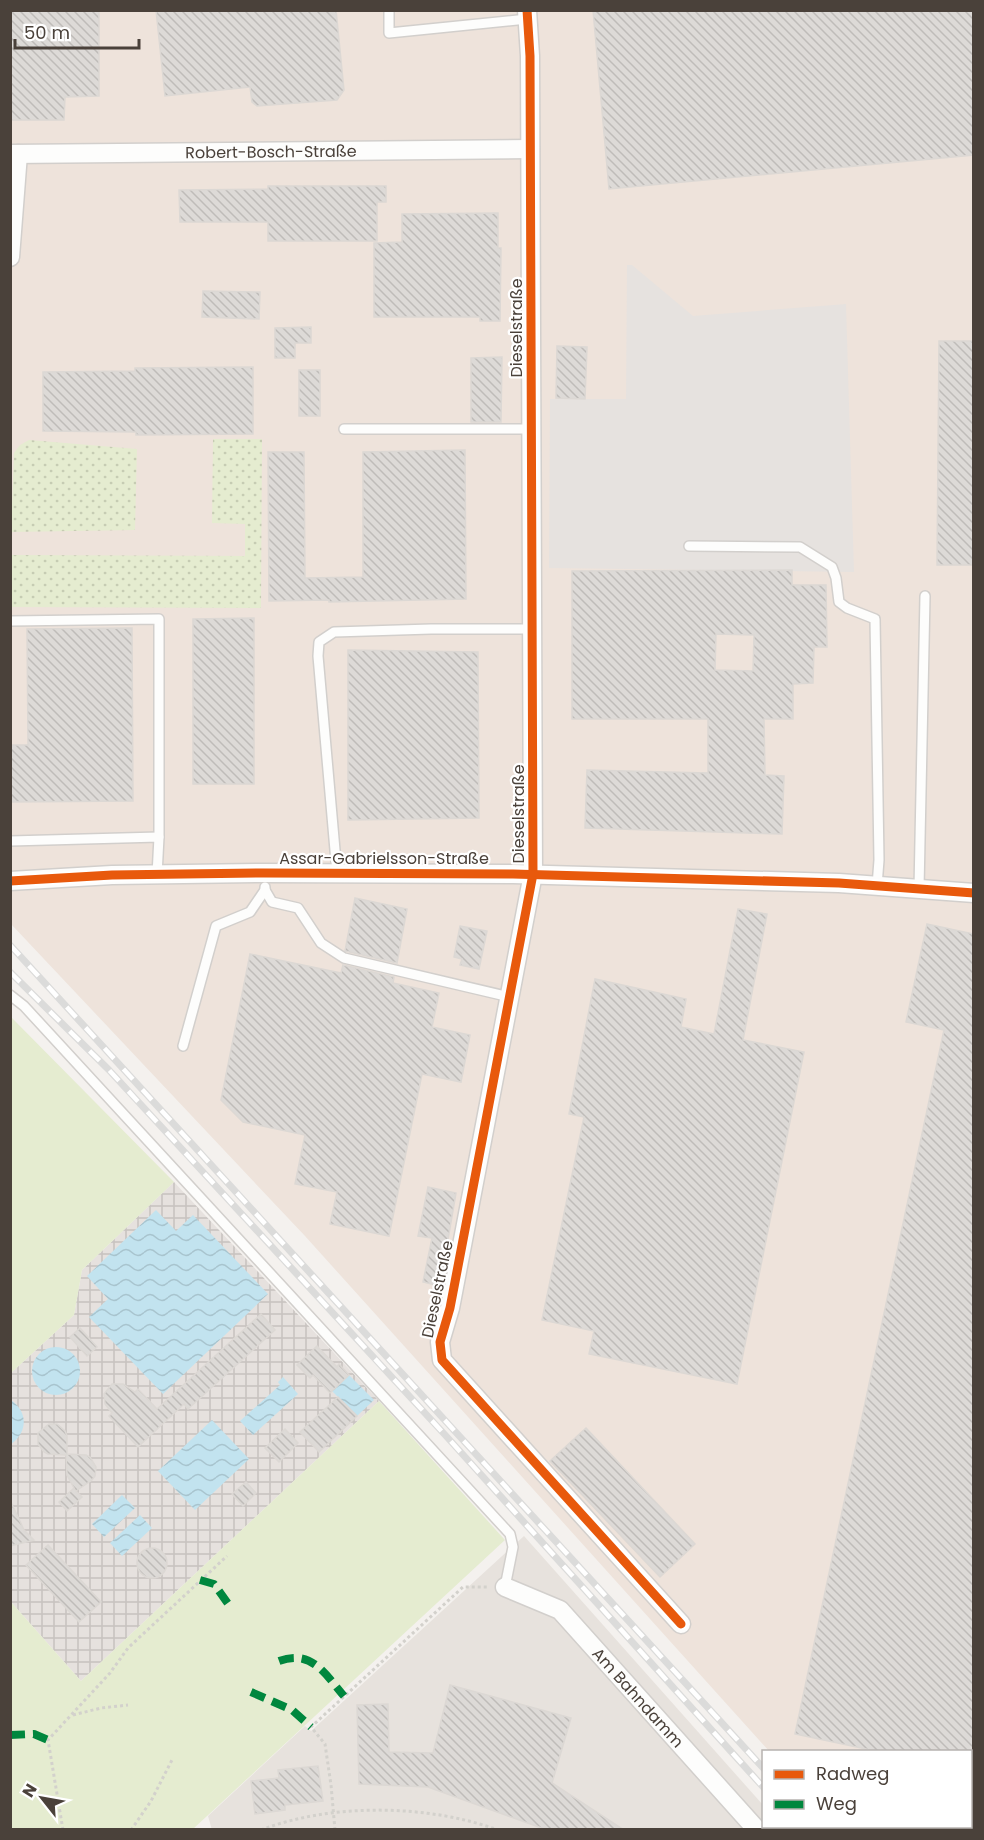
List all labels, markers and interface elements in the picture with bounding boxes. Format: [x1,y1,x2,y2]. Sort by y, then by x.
scale bar [15,12,140,50]
text: 50 m [24,20,70,45]
street label: Robert-Bosch-Straße [185,140,357,164]
street label: Dieselstraße [505,278,528,378]
street label: Dieselstraße [507,764,530,864]
street label: Assar-Gabrielsson-Straße [279,847,489,870]
street label: Dieselstraße [416,1238,459,1340]
street label: Am Bahndamm [587,1643,689,1753]
legend [762,1750,972,1828]
text: Radweg [816,1761,889,1786]
north arrow [12,1768,72,1828]
text: N [17,1779,43,1802]
text: Weg [816,1791,857,1816]

